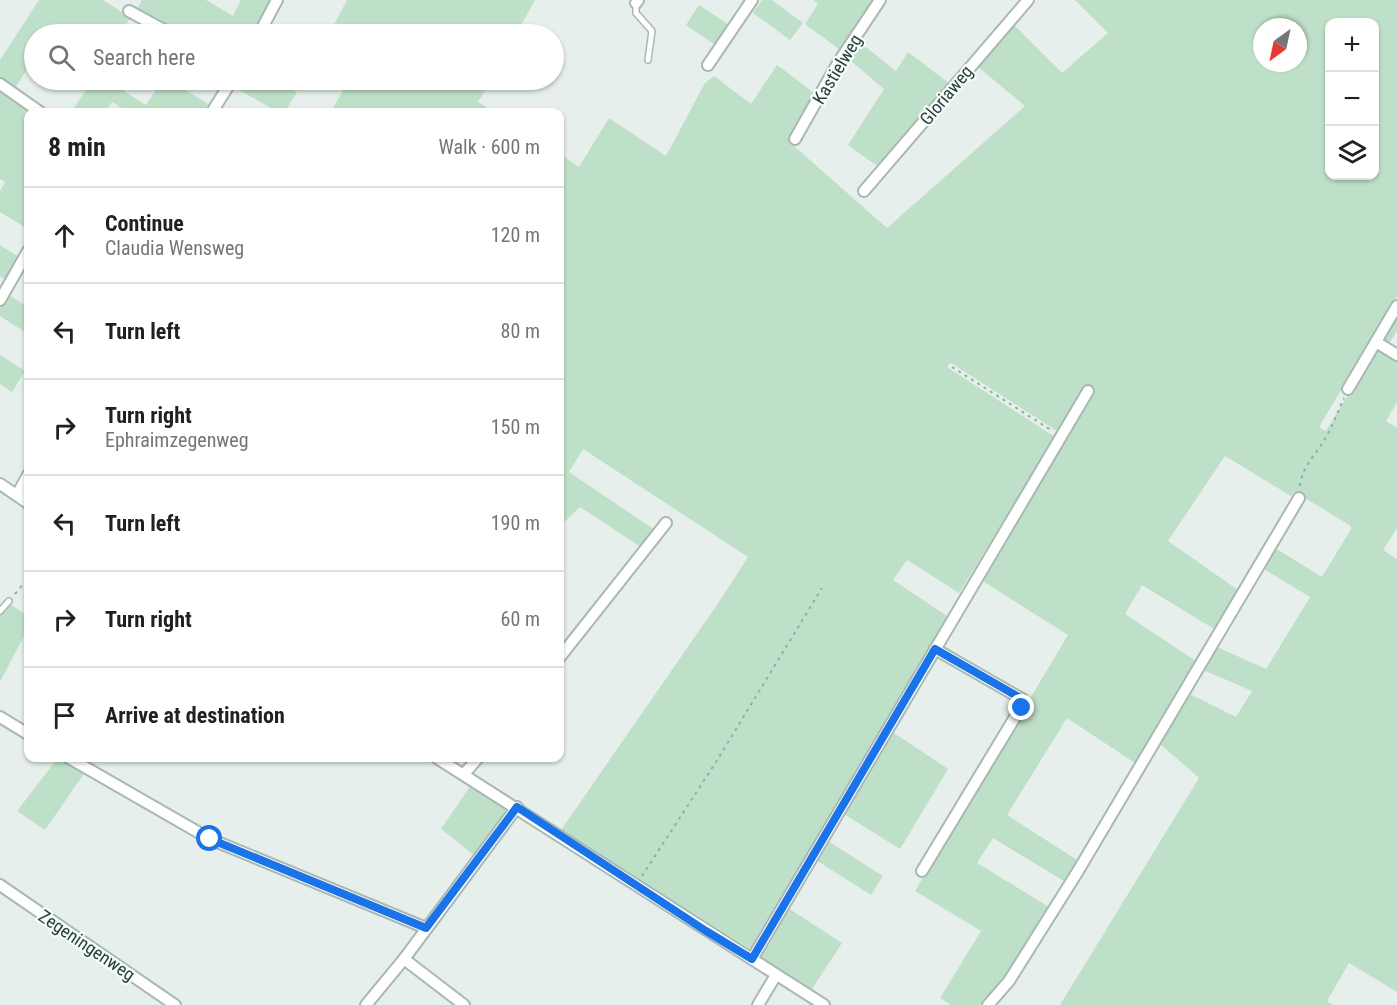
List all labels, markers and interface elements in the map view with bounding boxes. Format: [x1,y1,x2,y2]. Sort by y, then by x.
north arrow [1253,18,1307,72]
map controls [1325,18,1379,180]
button: + [1325,18,1379,72]
search box [24,24,564,90]
street label: Kastielweg [808,30,866,108]
icon: search [45,41,78,74]
text: Search here [93,45,195,70]
street label: Gloriaweg [915,61,977,129]
button: − [1325,72,1379,126]
button: layers [1325,126,1379,180]
text: 8 min [48,132,106,162]
text: Walk · 600 m [439,135,540,159]
text: Continue [105,211,184,236]
icon: ahead [48,219,81,252]
text: 120 m [491,223,540,247]
text: Claudia Wensweg [105,236,244,260]
icon: left [48,315,81,348]
text: Turn left [105,319,180,344]
text: 80 m [501,319,540,343]
text: Turn right [105,403,192,428]
icon: right [48,411,81,444]
text: 150 m [491,415,540,439]
text: Ephraimzegenweg [105,428,249,452]
icon: left [48,507,81,540]
text: Turn left [105,511,180,536]
text: 190 m [491,511,540,535]
icon: right [48,603,81,636]
text: Turn right [105,607,192,632]
text: 60 m [501,607,540,631]
route end [1008,694,1034,720]
icon: arrive [48,699,81,732]
text: Arrive at destination [105,703,285,728]
route start [196,825,222,851]
street label: Zegeningenweg [35,905,139,985]

